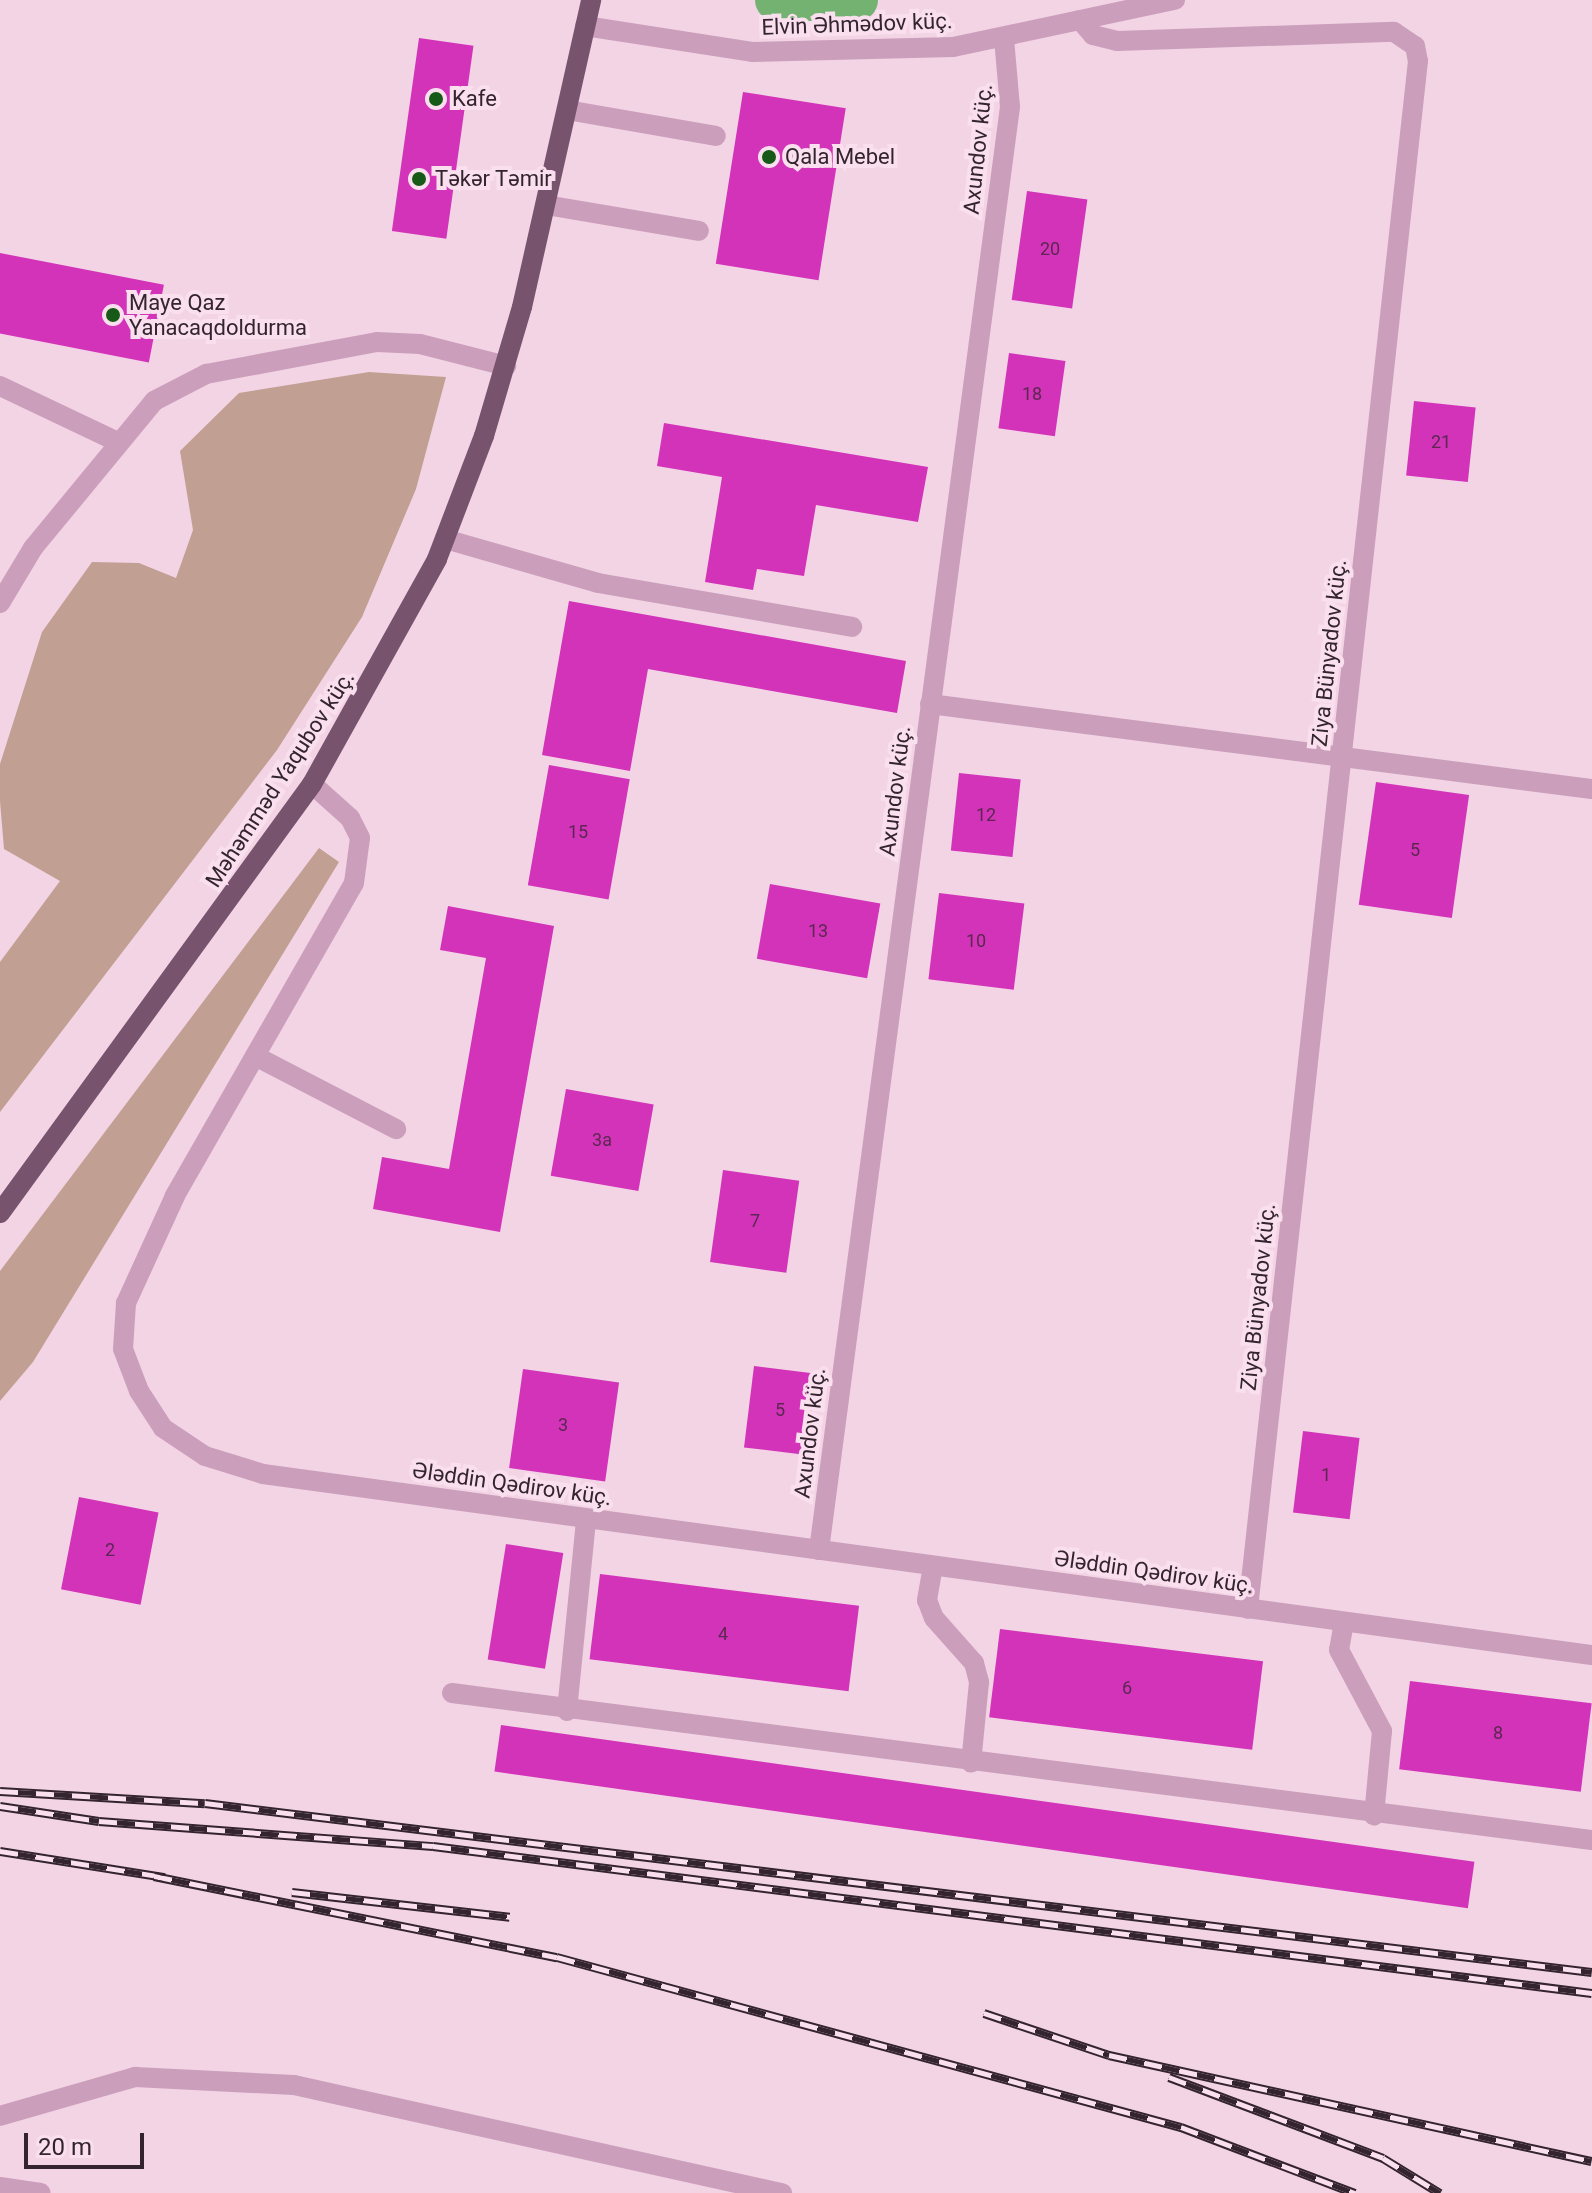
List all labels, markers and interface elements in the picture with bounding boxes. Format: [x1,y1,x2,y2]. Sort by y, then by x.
street label: Elvin Əhmədov küç. [761,7,953,41]
street label: Axundov küç. [958,82,998,216]
place label: Kafe [452,86,497,112]
marker: Kafe [427,90,445,108]
place label: Qala Mebel [785,144,895,170]
marker: Qala Mebel [760,148,778,166]
place label: Təkər Təmir [435,166,552,192]
marker: Təkər Təmir [410,170,428,188]
house number: 20 [1040,238,1060,260]
place label: Maye Qaz Yanacaqdoldurma [129,289,307,340]
marker: Maye Qaz Yanacaqdoldurma [104,306,122,324]
house number: 18 [1022,383,1042,405]
house number: 21 [1431,431,1451,453]
street label: Ziya Bünyadov küç. [1306,558,1352,748]
street label: Məhəmməd Yaqubov küç. [200,666,360,892]
street label: Axundov küç. [874,724,916,858]
house number: 12 [976,804,996,826]
house number: 15 [568,821,588,843]
house number: 5 [1410,839,1420,861]
house number: 13 [808,920,828,942]
house number: 10 [966,930,986,952]
house number: 3a [592,1129,612,1151]
street label: Ziya Bünyadov küç. [1235,1202,1281,1392]
house number: 7 [750,1210,760,1232]
street label: Axundov küç. [789,1366,831,1500]
house number: 5 [775,1399,785,1421]
house number: 3 [558,1414,568,1436]
street label: Ələddin Qədirov küç. [411,1457,613,1511]
house number: 1 [1321,1464,1331,1486]
house number: 2 [105,1539,115,1561]
street label: Ələddin Qədirov küç. [1053,1545,1255,1599]
house number: 4 [718,1623,728,1645]
house number: 6 [1122,1677,1132,1699]
house number: 8 [1493,1722,1503,1744]
scale bar [28,2117,148,2167]
text: 20 m [38,2133,92,2161]

